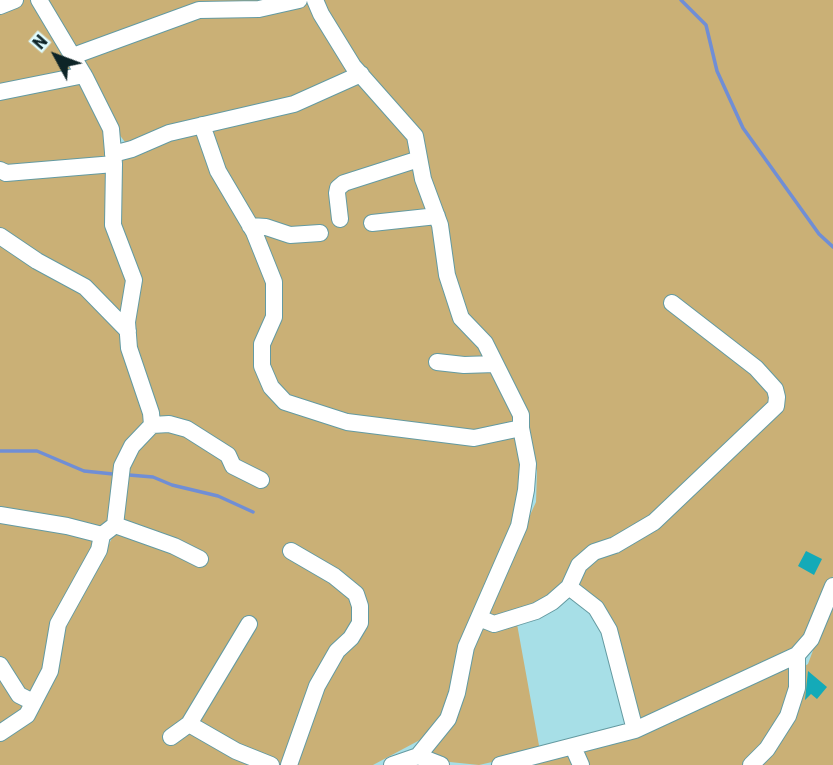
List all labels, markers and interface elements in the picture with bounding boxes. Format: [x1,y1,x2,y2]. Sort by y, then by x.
north arrow [21,21,91,91]
text: N [27,30,52,54]

